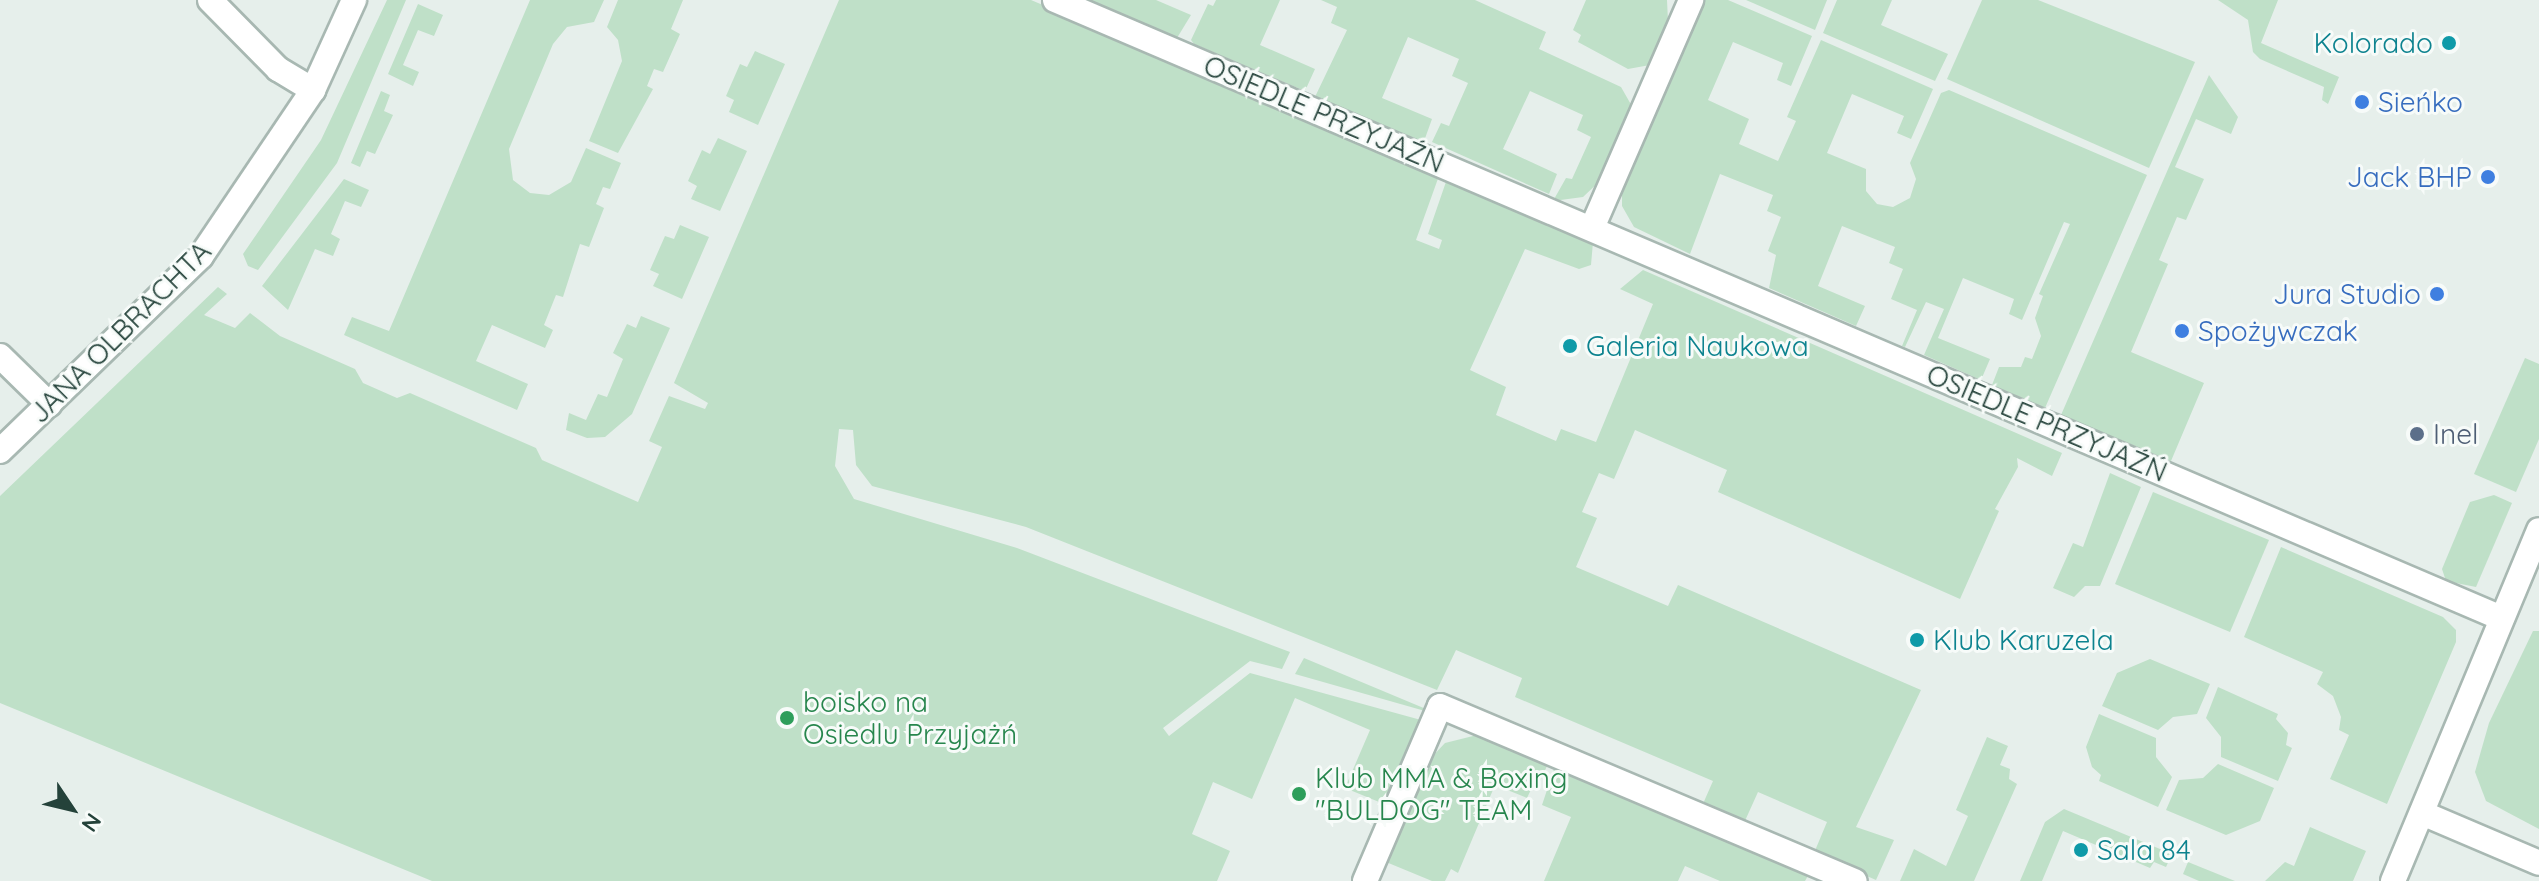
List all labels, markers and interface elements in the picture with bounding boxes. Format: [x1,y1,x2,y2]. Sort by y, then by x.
place label: Kolorado [2313,26,2433,60]
marker: Kolorado [2440,34,2458,52]
street label: OSIEDLE PRZYJAŹŃ [1199,48,1449,180]
place label: Sieńko [2378,85,2463,119]
marker: Sieńko [2353,93,2371,111]
place label: Jack BHP [2347,160,2472,194]
marker: Jack BHP [2479,168,2497,186]
street label: JANA OLBRACHTA [22,234,218,430]
place label: Jura Studio [2273,277,2421,311]
marker: Jura Studio [2428,285,2446,303]
place label: Spożywczak [2198,314,2358,348]
marker: Spożywczak [2173,322,2191,340]
place label: Galeria Naukowa [1586,329,1809,363]
marker: Galeria Naukowa [1561,337,1579,355]
street label: OSIEDLE PRZYJAŹŃ [1922,357,2172,489]
place label: Inel [2433,417,2478,451]
marker: Inel [2408,425,2426,443]
place label: Klub Karuzela [1933,623,2114,657]
marker: Klub Karuzela [1908,631,1926,649]
place label: boisko na Osiedlu Przyjażń [803,685,1017,751]
marker: boisko na Osiedlu Przyjażń [778,709,796,727]
place label: Klub MMA & Boxing "BULDOG" TEAM [1315,761,1567,827]
north arrow [32,769,112,849]
marker: Klub MMA & Boxing "BULDOG" TEAM [1290,785,1308,803]
text: N [76,808,108,837]
place label: Sala 84 [2097,833,2191,867]
marker: Sala 84 [2072,841,2090,859]

